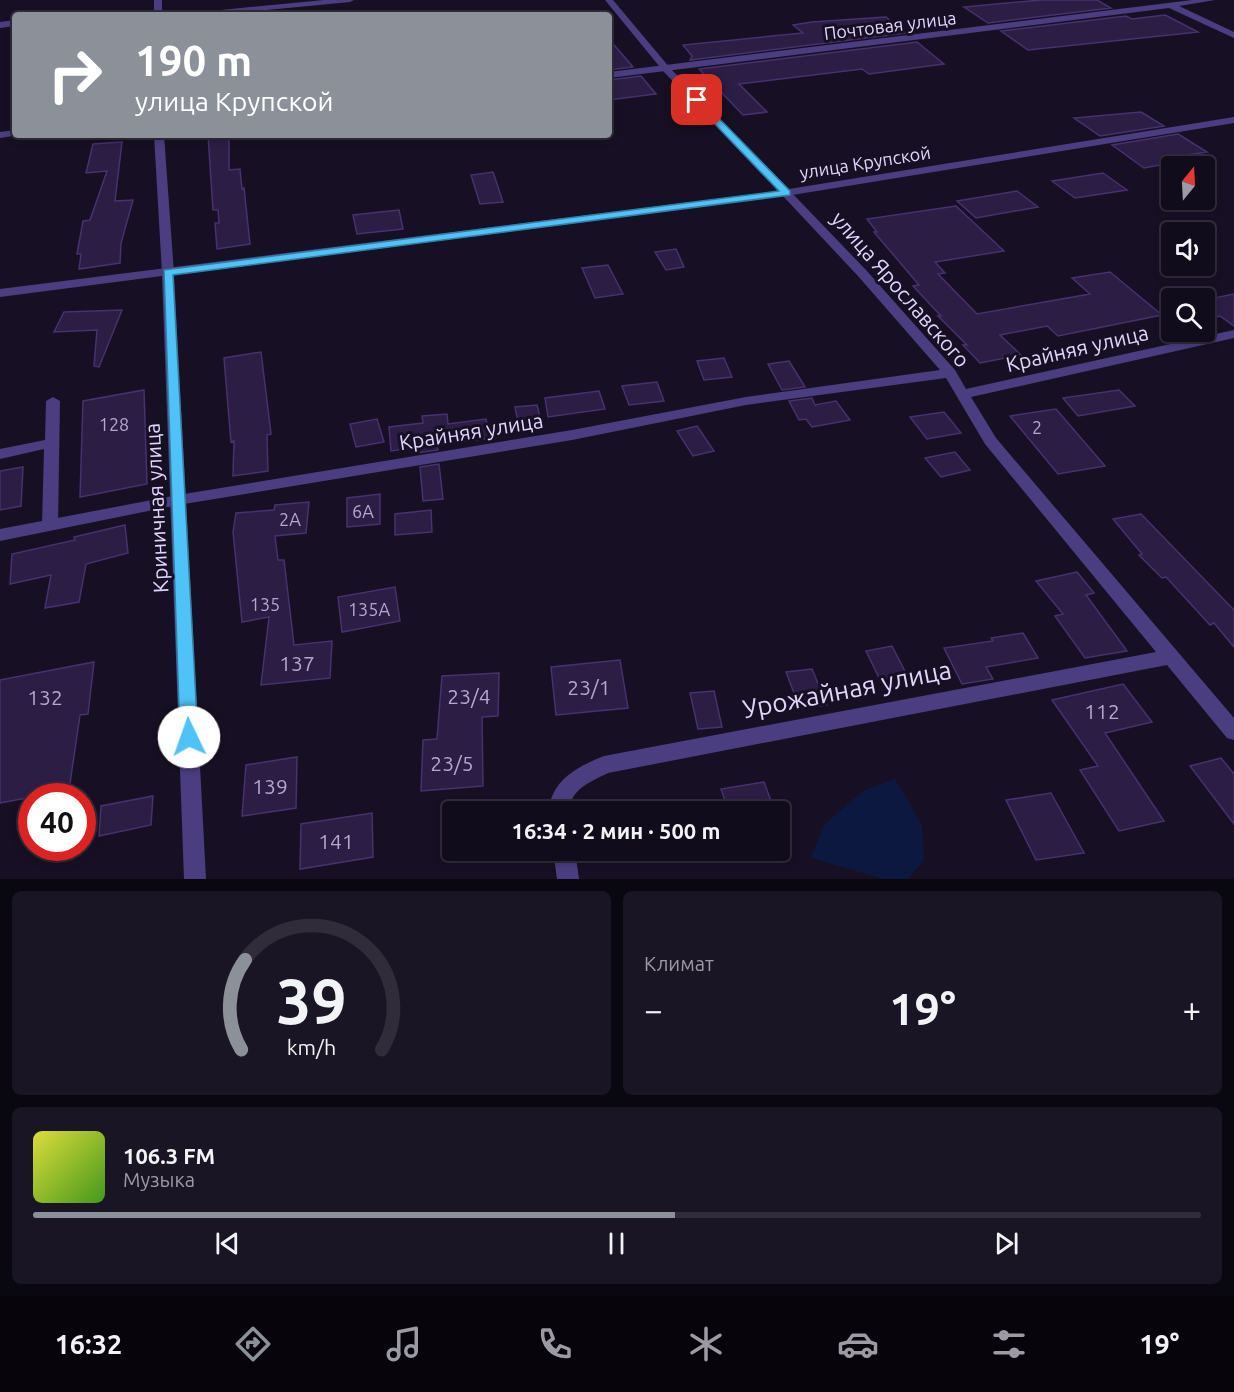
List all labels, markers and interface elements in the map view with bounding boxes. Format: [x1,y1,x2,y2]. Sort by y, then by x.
street label: Почтовая улица [823,7,957,43]
icon: right [36,36,114,114]
text: 190 m [135,37,252,84]
pin [671,74,722,125]
icon: arrive [680,83,713,116]
text: улица Крупской [135,86,334,116]
street label: улица Крупской [798,142,932,182]
north arrow [1161,156,1215,210]
map controls [1161,156,1215,342]
street label: улица Ярославского [827,206,975,372]
button: sound [1161,222,1215,276]
button: search [1161,288,1215,342]
street label: Крайняя улица [1003,320,1151,376]
street label: Крайняя улица [397,408,545,454]
house number: 128 [99,414,129,434]
house number: 2 [1032,417,1042,437]
street label: Криничная улица [140,423,172,593]
house number: 6А [352,501,374,521]
house number: 2А [279,509,301,529]
house number: 135 [250,594,280,614]
house number: 135А [348,599,390,619]
house number: 137 [279,651,315,675]
street label: Урожайная улица [740,655,954,723]
house number: 23/1 [567,675,611,699]
house number: 23/4 [447,684,491,708]
house number: 132 [27,685,63,709]
house number: 112 [1084,699,1120,723]
position arrow [157,705,221,769]
house number: 23/5 [430,751,474,775]
house number: 139 [252,774,288,798]
speed limit sign: 40 [18,783,96,861]
text: 16:34 · 2 мин · 500 m [512,818,720,843]
house number: 141 [318,829,354,853]
text: Климат [644,952,714,975]
text: 39 [276,966,347,1036]
text: 19° [889,983,956,1034]
text: − [644,991,663,1028]
text: + [1182,991,1201,1028]
text: km/h [287,1035,336,1059]
text: 106.3 FM [123,1143,215,1168]
text: Музыка [123,1168,195,1191]
icon: previous [211,1227,244,1260]
icon: pause [600,1227,633,1260]
icon: next [990,1227,1023,1260]
icon: directions [232,1323,274,1365]
icon: music [383,1323,425,1365]
icon: phone [534,1323,576,1365]
icon: climate [685,1323,727,1365]
icon: car [837,1323,879,1365]
icon: filters [988,1323,1030,1365]
text: 16:32 [55,1329,122,1359]
text: 19° [1139,1329,1179,1359]

